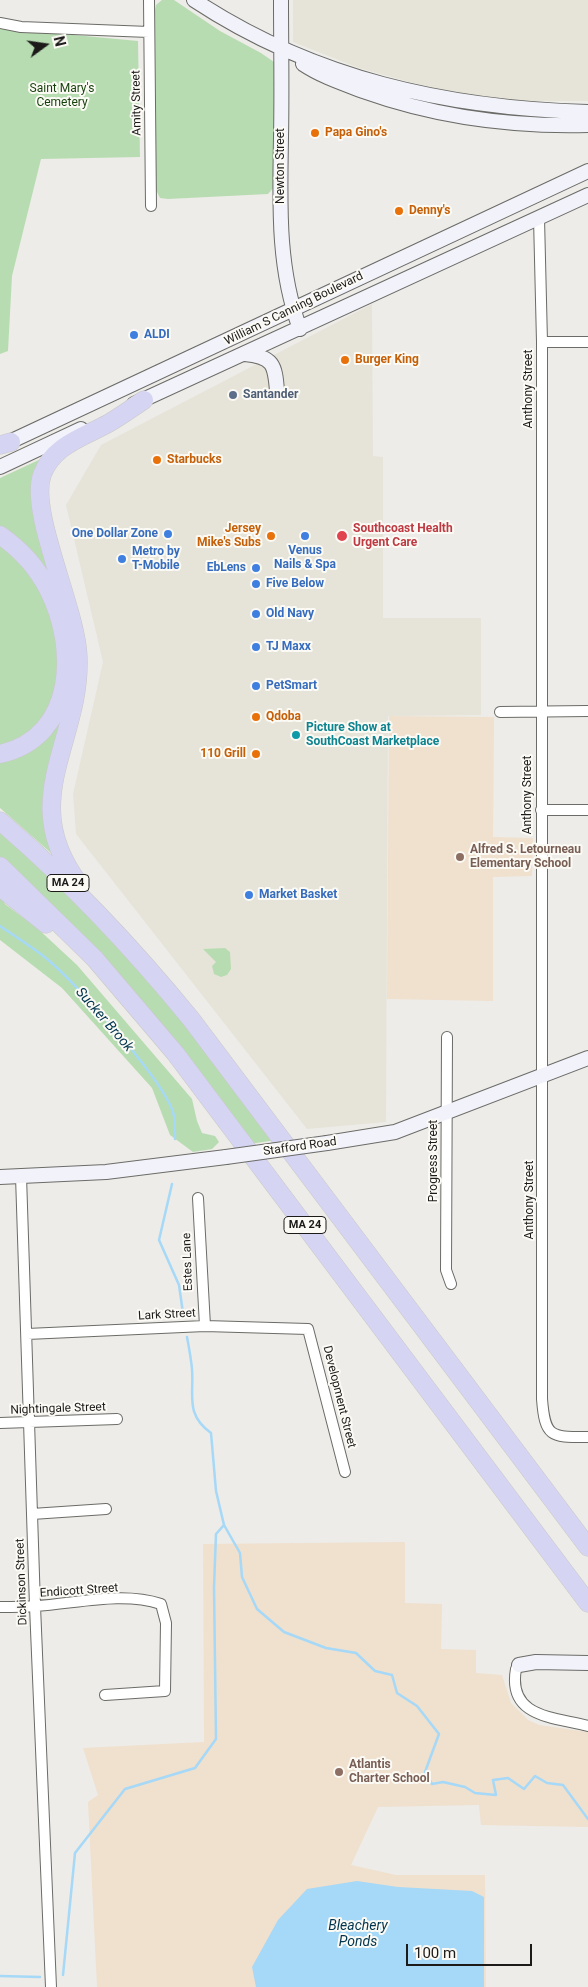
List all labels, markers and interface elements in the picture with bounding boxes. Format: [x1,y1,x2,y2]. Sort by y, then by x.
north arrow [20,20,70,70]
text: N [51,35,69,48]
street label: Amity Street [129,70,145,136]
park label: Saint Mary's Cemetery [30,82,94,110]
place label: Papa Gino's [325,126,387,140]
marker: Papa Gino's [309,127,321,139]
street label: Newton Street [274,128,288,204]
place label: Denny's [409,204,450,218]
marker: Denny's [393,205,405,217]
street label: William S Canning Boulevard [222,269,366,349]
place label: ALDI [144,328,170,342]
marker: ALDI [128,329,140,341]
street label: Anthony Street [522,350,536,428]
place label: Burger King [355,353,419,367]
marker: Burger King [339,354,351,366]
place label: Santander [243,388,298,402]
marker: Santander [227,389,239,401]
place label: Starbucks [167,453,222,467]
marker: Starbucks [151,454,163,466]
place label: Jersey Mike's Subs [197,522,261,550]
place label: Southcoast Health Urgent Care [353,522,453,550]
place label: One Dollar Zone [72,527,158,541]
marker: One Dollar Zone [162,528,174,540]
marker: Southcoast Health Urgent Care [335,529,349,543]
marker: Jersey Mike's Subs [265,530,277,542]
marker: Venus Nails & Spa [299,530,311,542]
place label: Venus Nails & Spa [274,544,336,572]
place label: Metro by T-Mobile [132,545,180,573]
marker: Metro by T-Mobile [116,553,128,565]
place label: EbLens [207,561,246,575]
marker: EbLens [250,562,262,574]
place label: Five Below [266,577,324,591]
marker: Five Below [250,578,262,590]
place label: Old Navy [266,607,314,621]
marker: Old Navy [250,608,262,620]
place label: TJ Maxx [266,640,311,654]
marker: TJ Maxx [250,641,262,653]
place label: PetSmart [266,679,317,693]
marker: PetSmart [250,680,262,692]
place label: Qdoba [266,710,301,724]
marker: Qdoba [250,711,262,723]
place label: Picture Show at SouthCoast Marketplace [306,721,439,749]
marker: Picture Show at SouthCoast Marketplace [290,729,302,741]
place label: 110 Grill [200,747,246,761]
marker: 110 Grill [250,748,262,760]
street label: Anthony Street [521,756,535,834]
place label: Alfred S. Letourneau Elementary School [470,843,581,871]
marker: Alfred S. Letourneau Elementary School [454,851,466,863]
road number: MA 24 [47,874,89,891]
place label: Market Basket [259,888,337,902]
marker: Market Basket [243,889,255,901]
water label: Sucker Brook [71,984,137,1056]
street label: Progress Street [427,1120,441,1202]
street label: Stafford Road [262,1135,338,1159]
street label: Anthony Street [523,1161,537,1239]
road number: MA 24 [284,1216,326,1234]
street label: Estes Lane [180,1233,196,1291]
street label: Lark Street [138,1306,196,1324]
street label: Development Street [319,1344,359,1450]
street label: Nightingale Street [10,1400,106,1418]
street label: Dickinson Street [13,1538,31,1626]
street label: Endicott Street [39,1581,119,1601]
place label: Atlantis Charter School [349,1758,430,1786]
marker: Atlantis Charter School [333,1766,345,1778]
water label: Bleachery Ponds [328,1918,388,1950]
scale bar [408,1934,534,1966]
text: 100 m [414,1944,456,1962]

